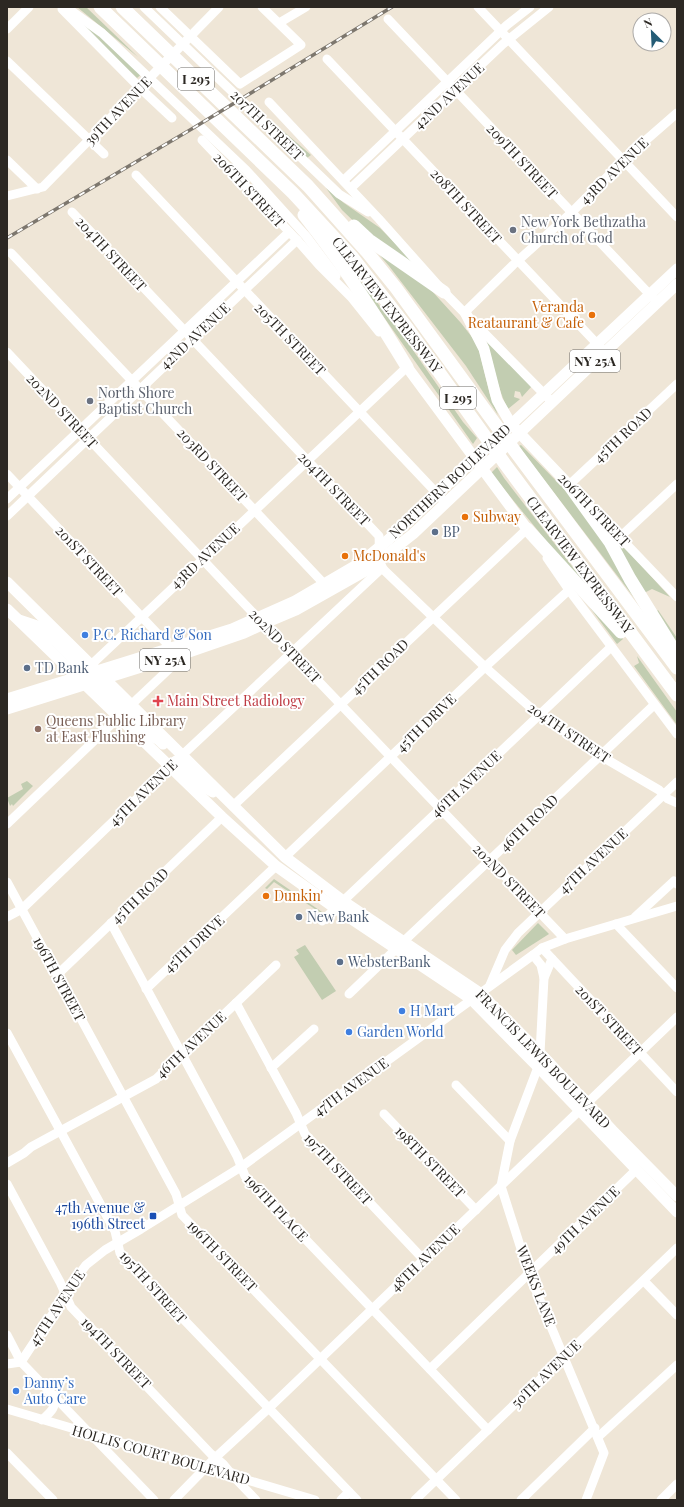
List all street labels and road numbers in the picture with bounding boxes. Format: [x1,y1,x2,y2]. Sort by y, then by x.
street label: 42ND AVENUE [409,58,488,133]
road number: I 295 [178,68,214,90]
street label: 39TH AVENUE [80,72,155,149]
street label: 207TH STREET [227,85,308,165]
street label: 209TH STREET [483,119,562,202]
street label: 43RD AVENUE [575,133,652,208]
street label: 206TH STREET [210,148,289,232]
street label: 208TH STREET [427,164,506,248]
street label: 204TH STREET [72,212,151,295]
street label: CLEARVIEW EXPRESSWAY [328,233,447,377]
street label: 42ND AVENUE [155,298,234,373]
street label: 205TH STREET [251,298,330,380]
road number: NY 25A [570,350,620,372]
street label: 202ND STREET [23,369,102,453]
road number: I 295 [440,387,476,409]
street label: 45TH ROAD [589,403,656,467]
street label: NORTHERN BOULEVARD [385,419,515,542]
street label: 203RD STREET [173,423,252,506]
street label: 204TH STREET [294,448,375,530]
street label: 206TH STREET [554,468,635,551]
street label: CLEARVIEW EXPRESSWAY [522,492,639,638]
street label: 43RD AVENUE [166,518,244,593]
street label: 201ST STREET [51,521,127,601]
street label: 202ND STREET [245,604,326,687]
street label: 45TH ROAD [347,634,413,699]
road number: NY 25A [140,649,190,671]
street label: 45TH DRIVE [391,689,460,756]
street label: 204TH STREET [524,698,615,767]
street label: 46TH AVENUE [426,746,505,821]
street label: 45TH AVENUE [104,755,181,830]
street label: 46TH ROAD [495,790,562,855]
street label: 47TH AVENUE [554,824,631,898]
street label: 202ND STREET [469,839,550,922]
street label: 45TH ROAD [107,863,173,928]
street label: 45TH DRIVE [159,911,228,977]
street label: 196TH STREET [29,933,90,1025]
street label: 201ST STREET [571,980,647,1060]
street label: FRANCIS LEWIS BOULEVARD [472,985,615,1133]
street label: 46TH AVENUE [151,1007,230,1082]
street label: 47TH AVENUE [309,1053,392,1120]
street label: 198TH STREET [391,1121,470,1202]
street label: 197TH STREET [300,1129,377,1209]
street label: 196TH PLACE [240,1170,313,1245]
street label: 49TH AVENUE [546,1182,624,1258]
street label: 196TH STREET [183,1215,262,1296]
street label: 48TH AVENUE [386,1220,464,1296]
street label: WEEKS LANE [512,1242,561,1329]
street label: 195TH STREET [116,1246,191,1327]
street label: 47TH AVENUE [24,1266,89,1350]
street label: 194TH STREET [77,1313,156,1393]
street label: 50TH AVENUE [507,1336,585,1412]
street label: HOLLIS COURT BOULEVARD [70,1420,252,1489]

